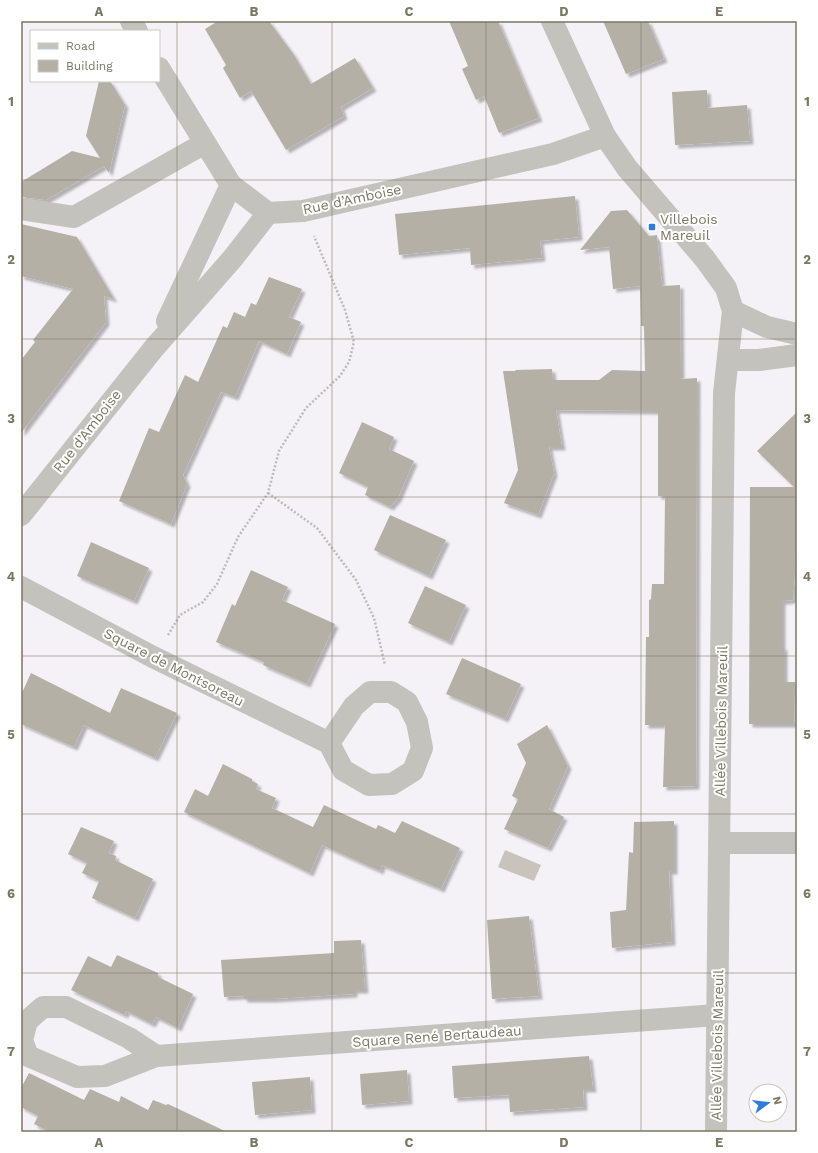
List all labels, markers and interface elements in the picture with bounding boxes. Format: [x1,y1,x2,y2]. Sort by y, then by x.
text: A [95,4,104,19]
text: B [250,4,259,19]
text: C [405,4,414,19]
text: D [559,4,569,19]
text: E [715,4,723,19]
legend [30,30,160,82]
text: Road [66,39,95,53]
text: Building [66,59,113,73]
text: 1 [8,94,14,109]
text: 1 [804,94,810,109]
street label: Rue d’Amboise [301,181,403,217]
place label: Villebois Mareuil [660,211,718,243]
marker: Villebois Mareuil [647,222,657,232]
text: 2 [7,252,15,267]
text: 2 [803,252,811,267]
street label: Rue d’Amboise [50,387,124,475]
text: 3 [7,411,15,426]
text: 3 [803,411,811,426]
text: 4 [7,569,16,584]
text: 4 [803,569,812,584]
street label: Square de Montsoreau [101,625,247,709]
street label: Allée Villebois Mareuil [712,645,730,797]
text: 5 [7,727,15,742]
text: 5 [803,727,811,742]
text: 6 [7,886,15,901]
text: 6 [803,886,811,901]
street label: Allée Villebois Mareuil [708,969,726,1121]
street label: Square René Bertaudeau [352,1022,522,1050]
text: 7 [7,1044,15,1059]
text: 7 [803,1044,811,1059]
north arrow [748,1083,788,1123]
text: N [770,1095,785,1106]
text: A [95,1135,104,1150]
text: B [250,1135,259,1150]
text: C [405,1135,414,1150]
text: D [559,1135,569,1150]
text: E [715,1135,723,1150]

